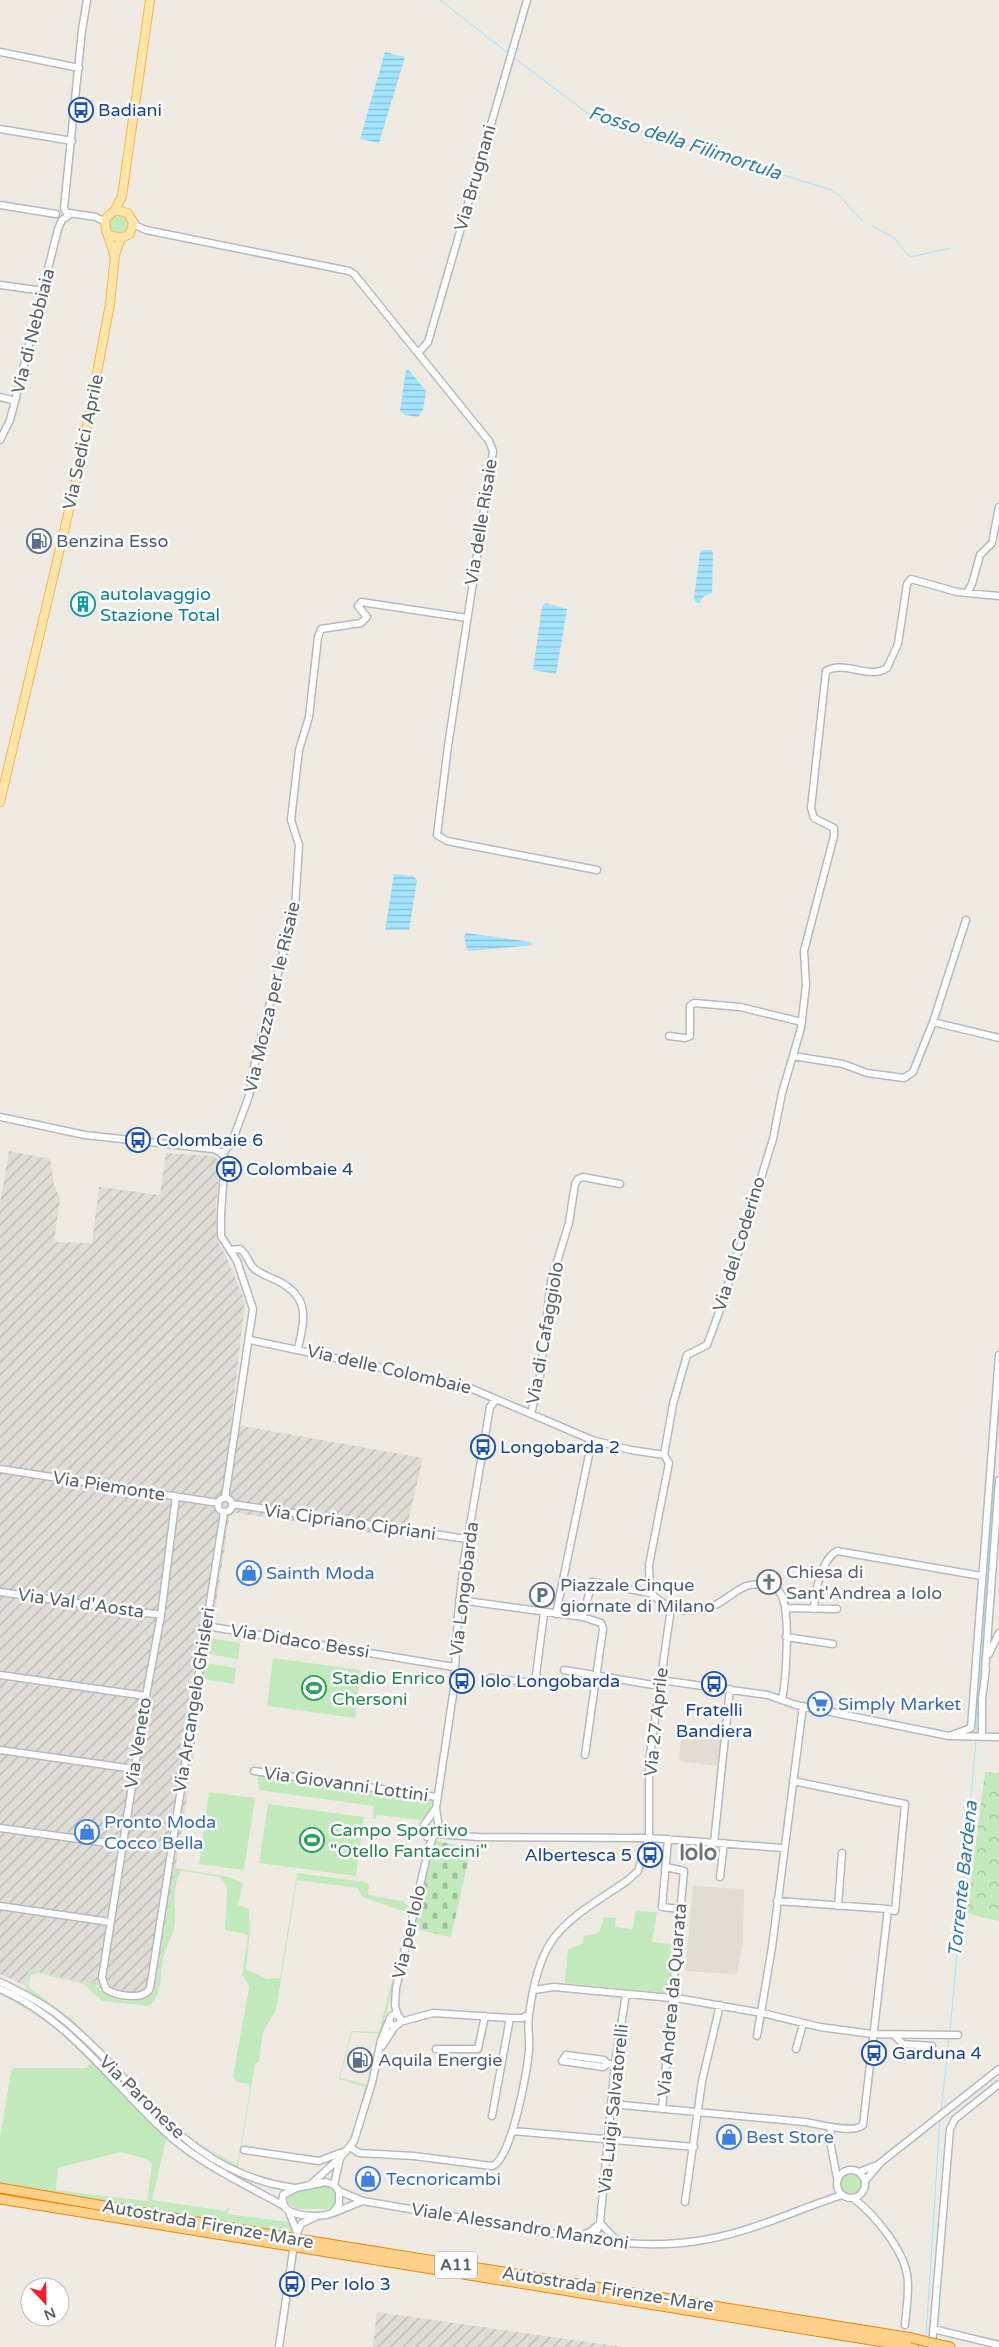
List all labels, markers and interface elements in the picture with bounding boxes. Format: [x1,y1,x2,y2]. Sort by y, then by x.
bus stop icon: Badiani [68,97,94,123]
place label: Badiani [98,99,162,121]
water label: Fosso della Filimortula [586,101,785,185]
street label: Via Brugnani [449,122,501,234]
street label: Via di Nebbiaia [7,266,59,396]
street label: Via Sedici Aprile [58,372,108,512]
street label: Via delle Risaie [460,457,502,587]
fuel station icon: Benzina Esso [26,528,52,554]
place label: Benzina Esso [56,530,168,552]
place label: autolavaggio Stazione Total [100,583,220,626]
building icon: autolavaggio Stazione Total [70,591,96,617]
street label: Via Mozza per le Risaie [239,899,305,1095]
bus stop icon: Colombaie 6 [125,1127,151,1153]
place label: Colombaie 6 [156,1129,263,1151]
bus stop icon: Colombaie 4 [216,1156,242,1182]
place label: Colombaie 4 [246,1158,353,1180]
street label: Via del Coderino [708,1174,770,1314]
street label: Via di Cafaggiolo [522,1260,568,1406]
street label: Via delle Colombaie [305,1339,473,1399]
bus stop icon: Longobarda 2 [470,1434,496,1460]
place label: Longobarda 2 [500,1436,620,1458]
street label: Via Piemonte [51,1466,167,1506]
street label: Via Cipriano Cipriani [263,1499,437,1545]
street label: Via Longobarda [445,1520,483,1658]
shop icon: Sainth Moda [236,1560,262,1586]
place label: Chiesa di Sant'Andrea a Iolo [786,1561,942,1604]
place label: Sainth Moda [266,1562,375,1584]
church icon: Chiesa di Sant'Andrea a Iolo [756,1569,782,1595]
place label: Piazzale Cinque giornate di Milano [560,1574,715,1617]
parking icon: Piazzale Cinque giornate di Milano [529,1582,555,1608]
street label: Via Val d'Aosta [16,1583,146,1623]
street label: Via Arcangelo Ghisleri [168,1606,220,1794]
street label: Via Didaco Bessi [229,1619,371,1663]
street label: Via 27 Aprile [639,1666,673,1778]
place label: Stadio Enrico Chersoni [332,1667,445,1710]
bus stop icon: Iolo Longobarda [449,1668,475,1694]
place label: Iolo Longobarda [480,1670,620,1692]
bus stop icon: Fratelli Bandiera [701,1671,727,1697]
sports icon: Stadio Enrico Chersoni [301,1675,327,1701]
supermarket icon: Simply Market [807,1691,833,1717]
place label: Simply Market [838,1693,961,1715]
street label: Via Veneto [120,1696,156,1790]
place label: Fratelli Bandiera [676,1699,752,1742]
street label: Via Giovanni Lottini [262,1762,430,1806]
water label: Torrente Bardena [944,1799,982,1958]
place label: Pronto Moda Cocco Bella [104,1811,216,1854]
shop icon: Pronto Moda Cocco Bella [74,1819,100,1845]
place label: Campo Sportivo "Otello Fantaccini" [330,1819,487,1862]
sports icon: Campo Sportivo "Otello Fantaccini" [299,1827,325,1853]
district label: Iolo [679,1840,717,1866]
bus stop icon: Albertesca 5 [637,1842,663,1868]
place label: Albertesca 5 [524,1844,632,1866]
street label: Via per Iolo [387,1883,431,1981]
street label: Via Andrea da Quarata [653,1902,691,2098]
street label: Via Luigi Salvatorelli [593,2023,633,2195]
bus stop icon: Garduna 4 [861,2040,887,2066]
place label: Garduna 4 [892,2042,982,2064]
fuel station icon: Aquila Energie [347,2047,373,2073]
place label: Aquila Energie [378,2049,502,2071]
street label: Via Paronese [94,2051,190,2143]
shop icon: Best Store [716,2124,742,2150]
place label: Best Store [746,2126,834,2148]
shop icon: Tecnoricambi [355,2166,381,2192]
place label: Tecnoricambi [386,2168,501,2190]
street label: Autostrada Firenze-Mare [101,2195,315,2253]
street label: Viale Alessandro Manzoni [410,2198,630,2254]
road number: A11 [435,2252,477,2278]
street label: Autostrada Firenze-Mare [500,2261,716,2317]
bus stop icon: Per Iolo 3 [279,2271,305,2297]
place label: Per Iolo 3 [310,2273,391,2295]
north arrow [20,2277,70,2327]
text: N [41,2304,58,2324]

